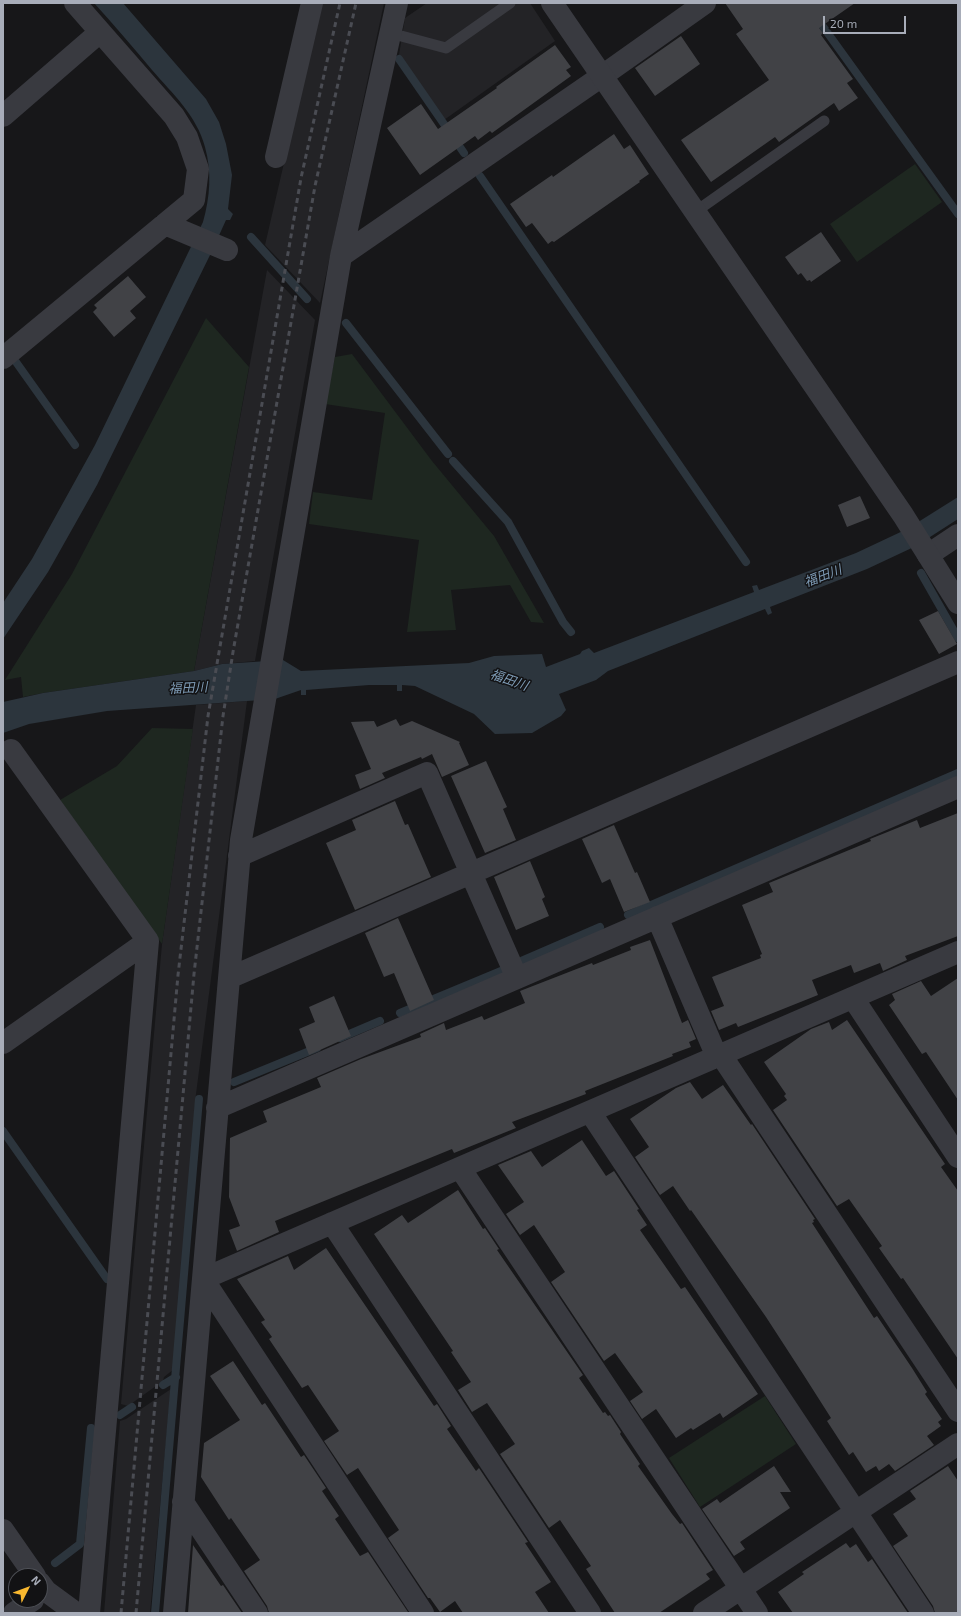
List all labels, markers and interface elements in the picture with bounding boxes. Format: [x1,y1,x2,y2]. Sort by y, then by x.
scale bar [825,8,908,34]
text: 20 m [830,16,857,30]
water label: 福田川 [802,562,844,590]
water label: 福田川 [488,666,530,694]
water label: 福田川 [168,679,208,697]
north arrow [8,1568,48,1608]
text: N [29,1573,44,1588]

